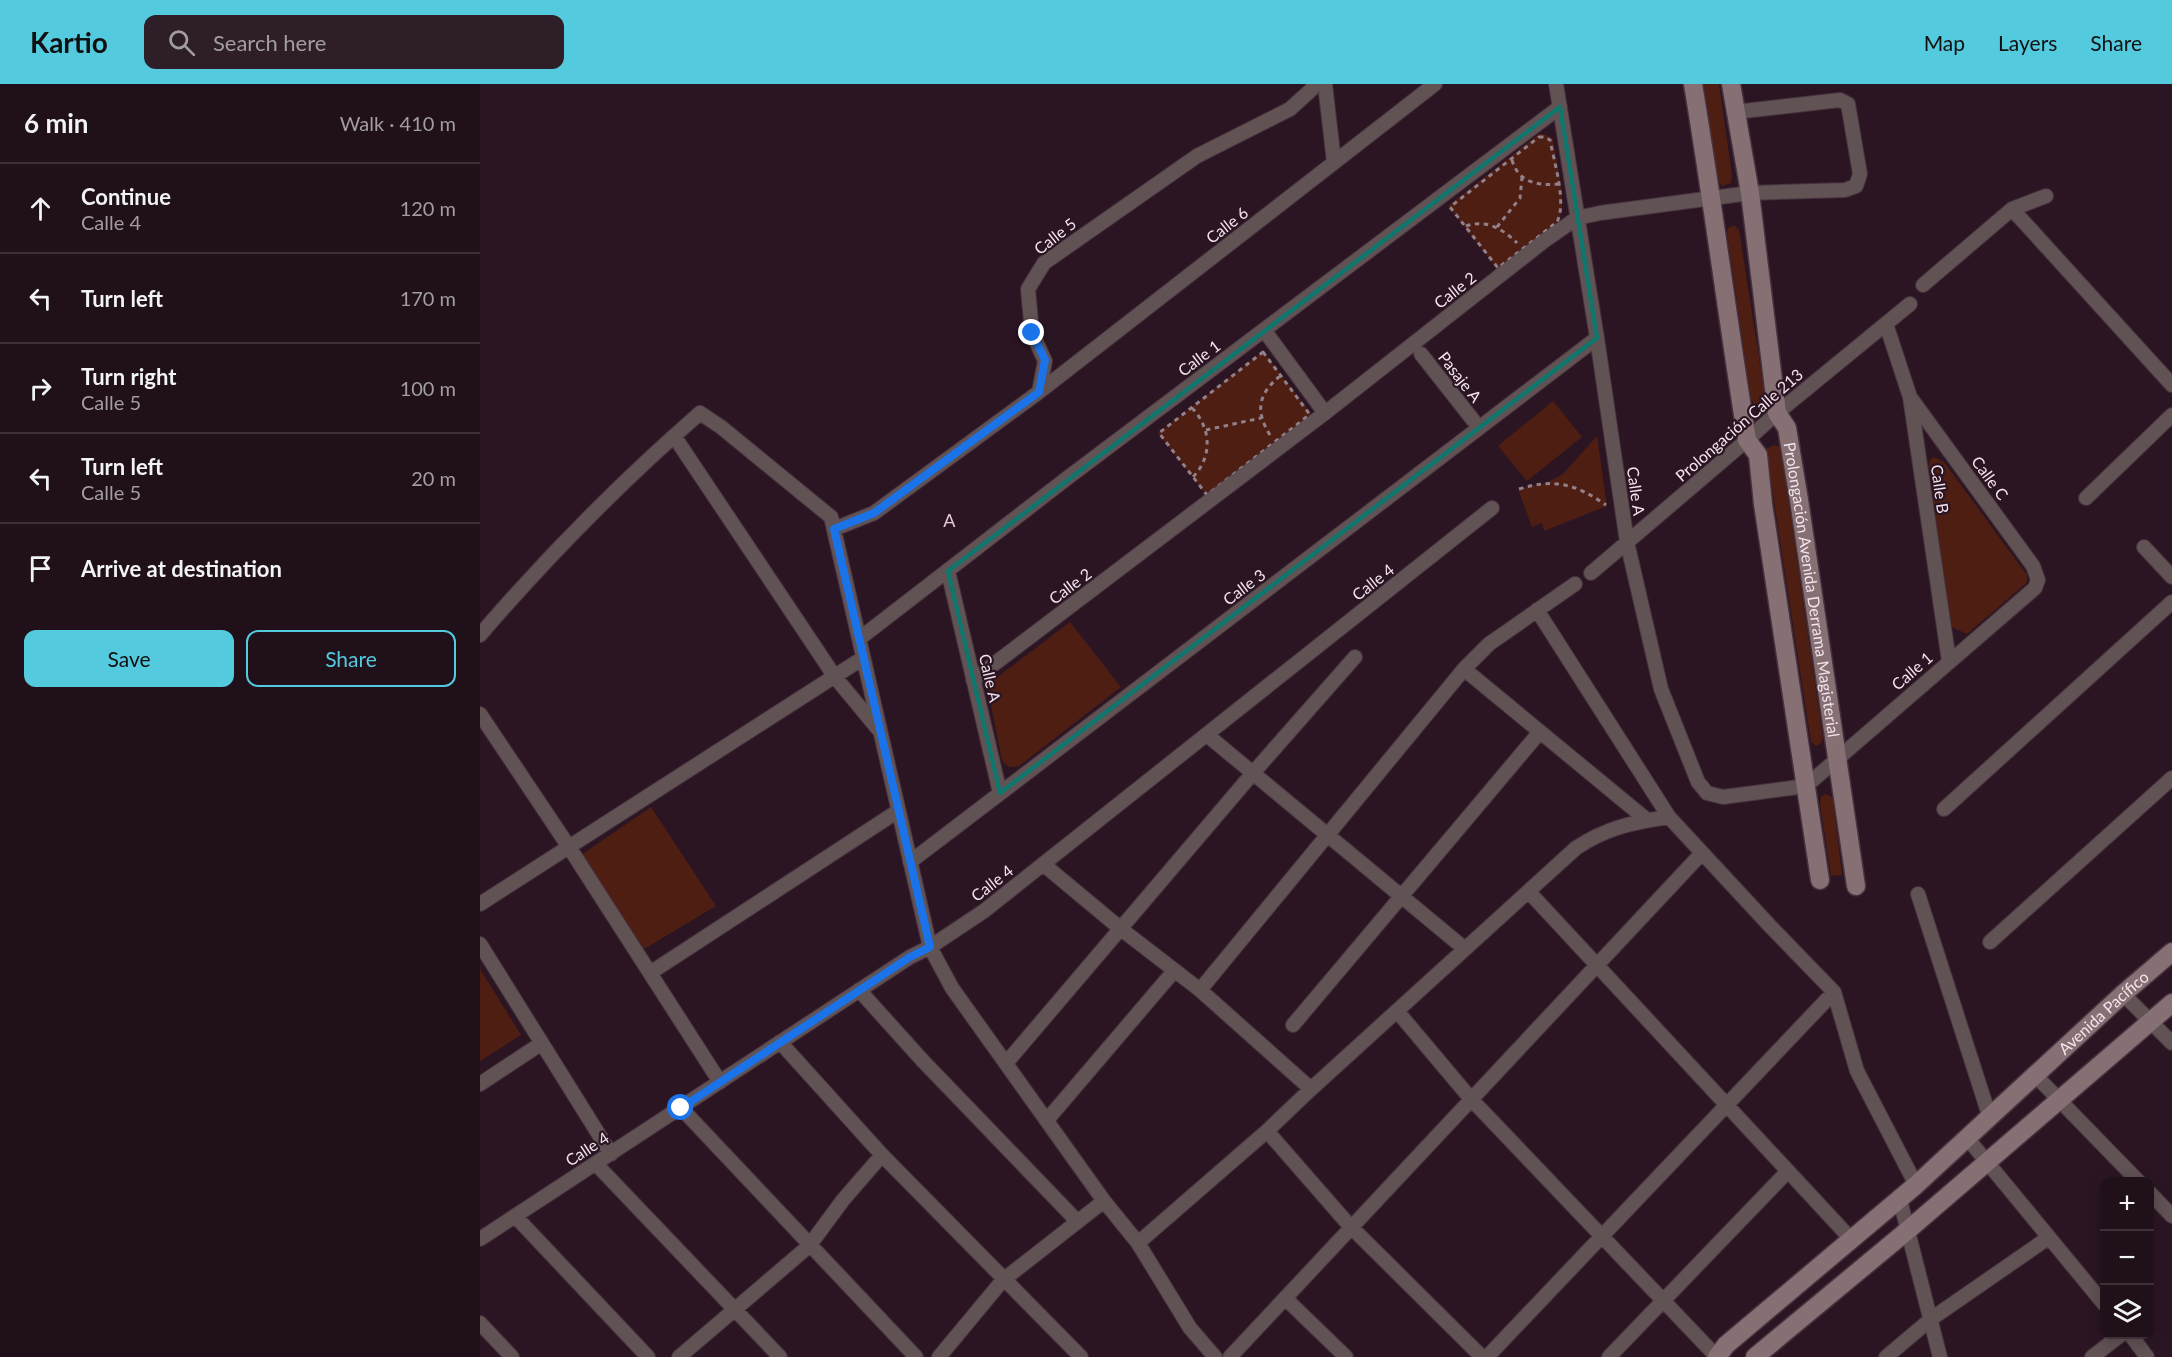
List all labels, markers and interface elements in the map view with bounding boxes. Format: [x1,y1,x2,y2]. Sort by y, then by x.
search box [144,15,564,69]
text: Kartio [30,25,108,59]
icon: search [165,26,198,59]
text: Search here [213,29,326,56]
text: Map [1924,30,1965,55]
text: Layers [1998,30,2057,55]
text: Share [2090,30,2142,55]
text: 6 min [24,107,88,139]
text: Walk · 410 m [340,111,456,135]
text: Continue [81,183,171,210]
icon: ahead [24,192,57,225]
text: 120 m [400,196,456,220]
street label: Calle 6 [1202,202,1251,247]
text: Calle 4 [81,210,141,234]
street label: Calle 5 [1030,213,1079,258]
street label: Calle 2 [1430,267,1479,312]
icon: left [24,282,57,315]
text: Turn left [81,285,163,312]
text: 170 m [400,286,456,310]
route end [1018,319,1044,345]
street label: Calle 1 [1174,336,1224,380]
street label: Pasaje A [1435,348,1486,406]
text: Turn right [81,363,176,390]
street label: Prolongación Calle 213 [1671,364,1806,485]
icon: right [24,372,57,405]
text: 100 m [400,376,456,400]
text: Calle 5 [81,390,141,414]
street label: Prolongación Avenida Derrama Magisterial [1781,441,1844,739]
street label: Calle C [1968,452,2013,504]
text: Turn left [81,453,163,480]
icon: left [24,462,57,495]
street label: Calle B [1928,463,1953,515]
street label: Calle A [1624,465,1649,517]
text: 20 m [411,466,456,490]
text: Calle 5 [81,480,141,504]
district label: A [943,509,957,531]
icon: arrive [24,552,57,585]
text: Arrive at destination [81,555,282,582]
street label: Calle 4 [1348,559,1397,604]
street label: Calle 2 [1045,564,1095,608]
street label: Calle 3 [1219,565,1269,609]
button: Save [24,630,234,687]
button: Share [246,630,456,687]
street label: Calle 1 [1887,648,1936,694]
street label: Calle A [976,652,1005,704]
street label: Calle 4 [967,860,1016,905]
street label: Avenida Pacífico [2054,967,2152,1058]
route start [667,1094,693,1120]
street label: Calle 4 [561,1128,612,1170]
map controls [2100,1177,2154,1339]
button: + [2100,1177,2154,1231]
button: − [2100,1231,2154,1285]
button: layers [2100,1285,2154,1339]

